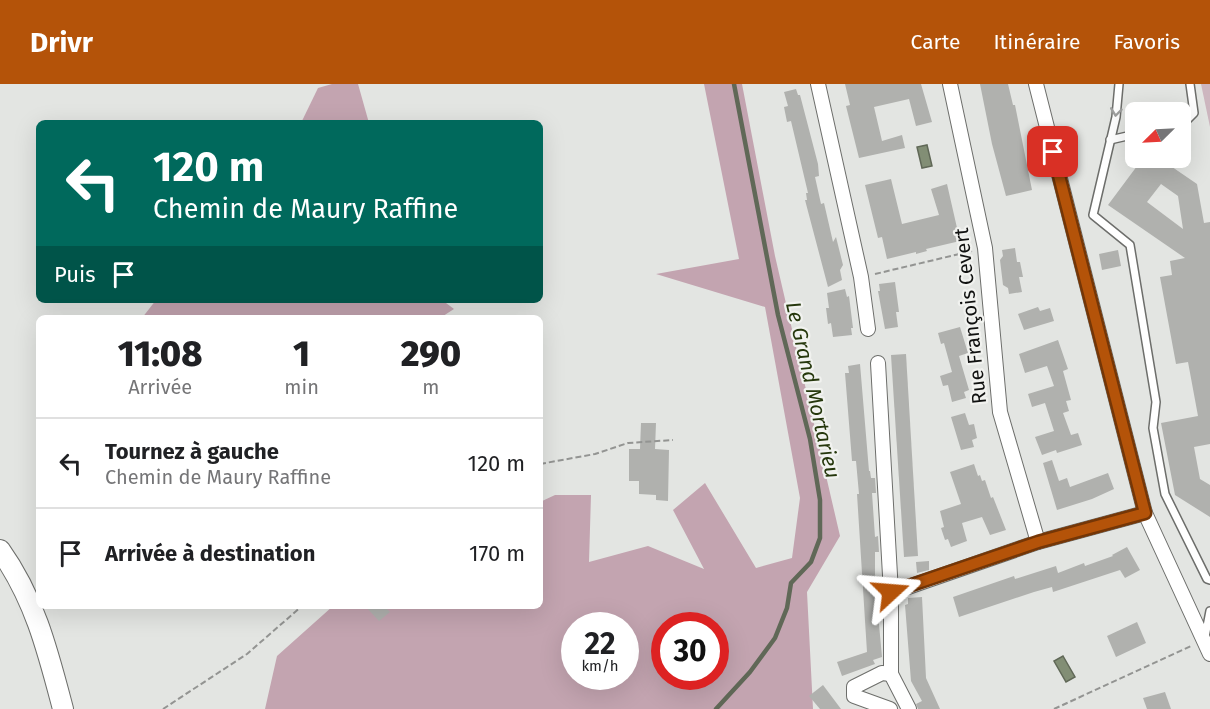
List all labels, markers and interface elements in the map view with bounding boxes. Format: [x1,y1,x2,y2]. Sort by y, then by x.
text: Drivr [30,26,93,59]
text: Carte [911,29,960,55]
text: Itinéraire [993,29,1080,55]
text: Favoris [1113,29,1180,55]
north arrow [1125,102,1191,168]
map controls [1125,102,1191,168]
one-way arrow [1110,107,1123,117]
pin [1027,126,1078,177]
icon: arrive [1036,135,1069,168]
text: 120 m [153,142,264,192]
icon: left [54,144,132,222]
text: Chemin de Maury Raffine [153,193,458,225]
street label: Rue François Cevert [949,226,992,405]
icon: arrive [107,258,140,291]
text: Puis [54,261,95,288]
water label: Le Grand Mortarieu [780,299,846,481]
text: 11:08 [118,332,203,376]
text: 1 [293,332,310,376]
text: 290 [401,332,461,376]
text: Arrivée [128,375,192,399]
text: min [284,375,319,399]
text: m [422,375,440,399]
text: Tournez à gauche [105,438,279,465]
icon: left [54,447,87,480]
text: 120 m [468,450,525,477]
text: Chemin de Maury Raffine [105,465,331,489]
icon: arrive [54,537,87,570]
text: Arrivée à destination [105,540,315,567]
text: 170 m [469,540,525,567]
position arrow [859,560,923,624]
speed limit sign: 30 [651,612,729,690]
text: 22 [584,626,616,662]
text: km/h [581,657,619,675]

